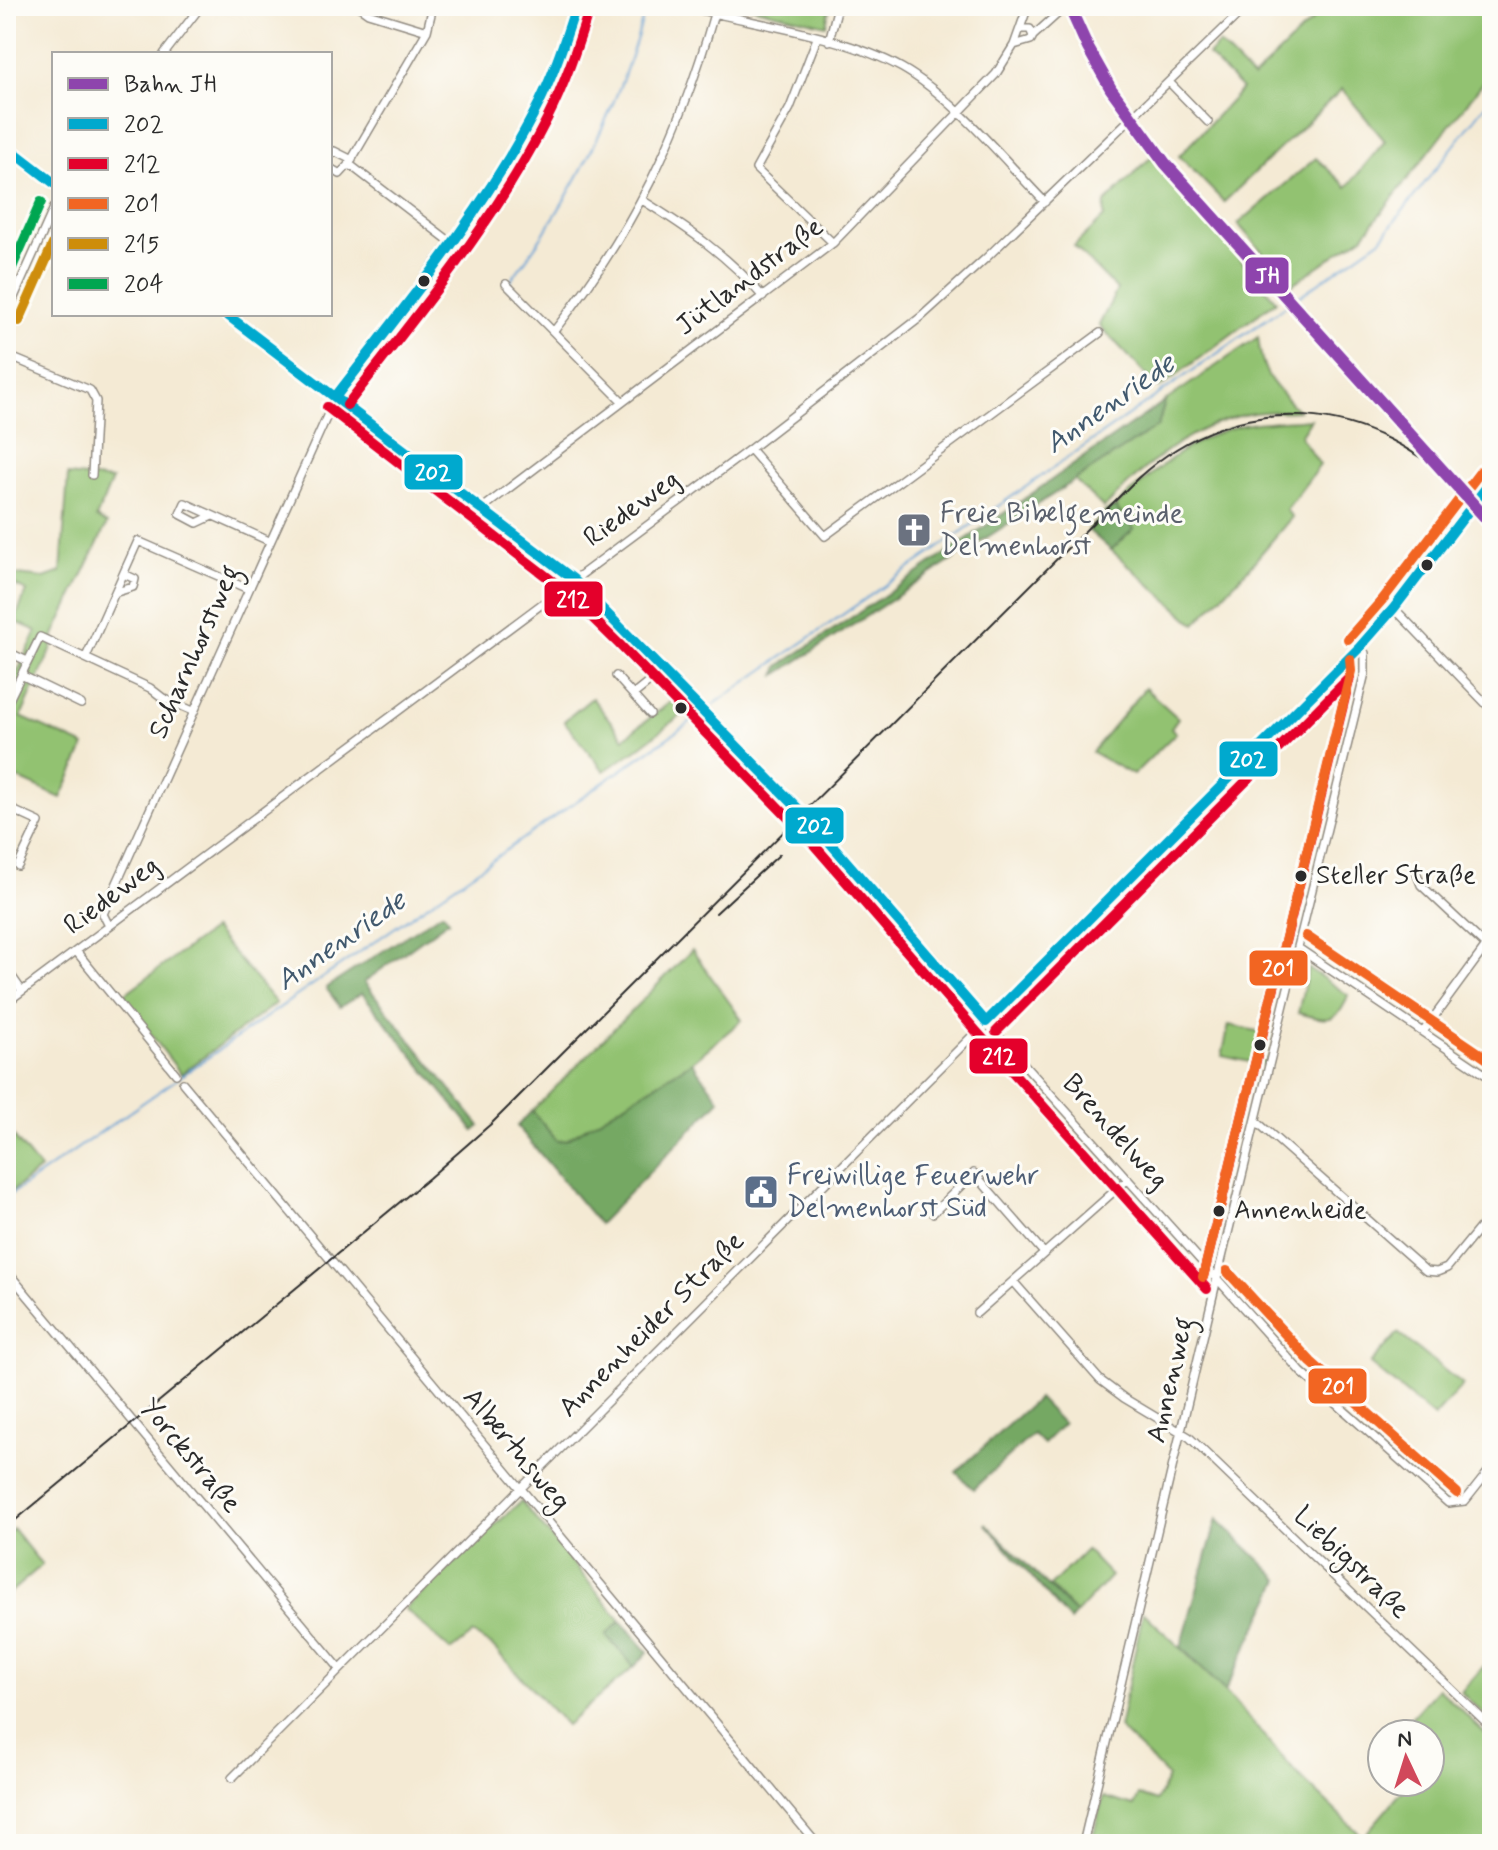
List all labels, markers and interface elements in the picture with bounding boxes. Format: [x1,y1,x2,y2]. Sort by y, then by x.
legend [52,52,332,316]
text: Bahn JH [124,70,217,101]
text: 202 [124,110,164,141]
text: 212 [124,150,160,181]
text: 201 [124,190,159,221]
street label: Jütlandstraße [669,209,831,345]
text: 215 [124,230,159,261]
line badge: JH [1244,256,1290,295]
text: JH [1255,263,1279,291]
text: 204 [124,270,164,301]
unlabelled marker [416,273,432,289]
water label: Annenriede [1037,344,1184,463]
line badge: 202 [403,453,464,491]
text: 202 [415,460,451,488]
street label: Riedeweg [576,462,688,556]
place label: Freie Bibelgemeinde Delmenhorst [940,496,1183,565]
church icon: Freie Bibelgemeinde Delmenhorst [895,511,933,549]
unlabelled marker [1419,557,1435,573]
street label: Scharnhorstweg [140,559,253,746]
line badge: 212 [543,580,604,618]
text: 212 [556,587,590,615]
unlabelled marker [673,700,689,716]
line badge: 202 [1218,740,1279,778]
text: 202 [1230,747,1266,775]
line badge: 202 [784,806,845,845]
text: 202 [797,813,833,841]
street label: Riedeweg [57,848,167,944]
place label: Steller Straße [1316,859,1476,893]
marker: Steller Straße [1293,868,1309,884]
water label: Annenriede [268,881,415,1000]
line badge: 201 [1248,949,1309,987]
text: 201 [1262,956,1294,984]
line badge: 212 [968,1037,1029,1075]
unlabelled marker [1252,1037,1268,1053]
text: 212 [982,1044,1016,1072]
street label: Brendelweg [1053,1066,1177,1198]
place label: Freiwillige Feuerwehr Delmenhorst Süd [787,1158,1039,1227]
public building icon: Freiwillige Feuerwehr Delmenhorst Süd [742,1173,780,1211]
place label: Annenheide [1234,1194,1367,1228]
marker: Annenheide [1211,1203,1227,1219]
street label: Annenheider Straße [551,1224,753,1426]
street label: Annenweg [1139,1313,1206,1447]
line badge: 201 [1307,1367,1368,1405]
text: 201 [1322,1374,1354,1402]
street label: Albertusweg [452,1380,579,1521]
street label: Yorckstraße [131,1391,249,1521]
street label: Liebigstraße [1283,1498,1417,1629]
north arrow [1366,1718,1446,1798]
text: N [1396,1726,1413,1755]

